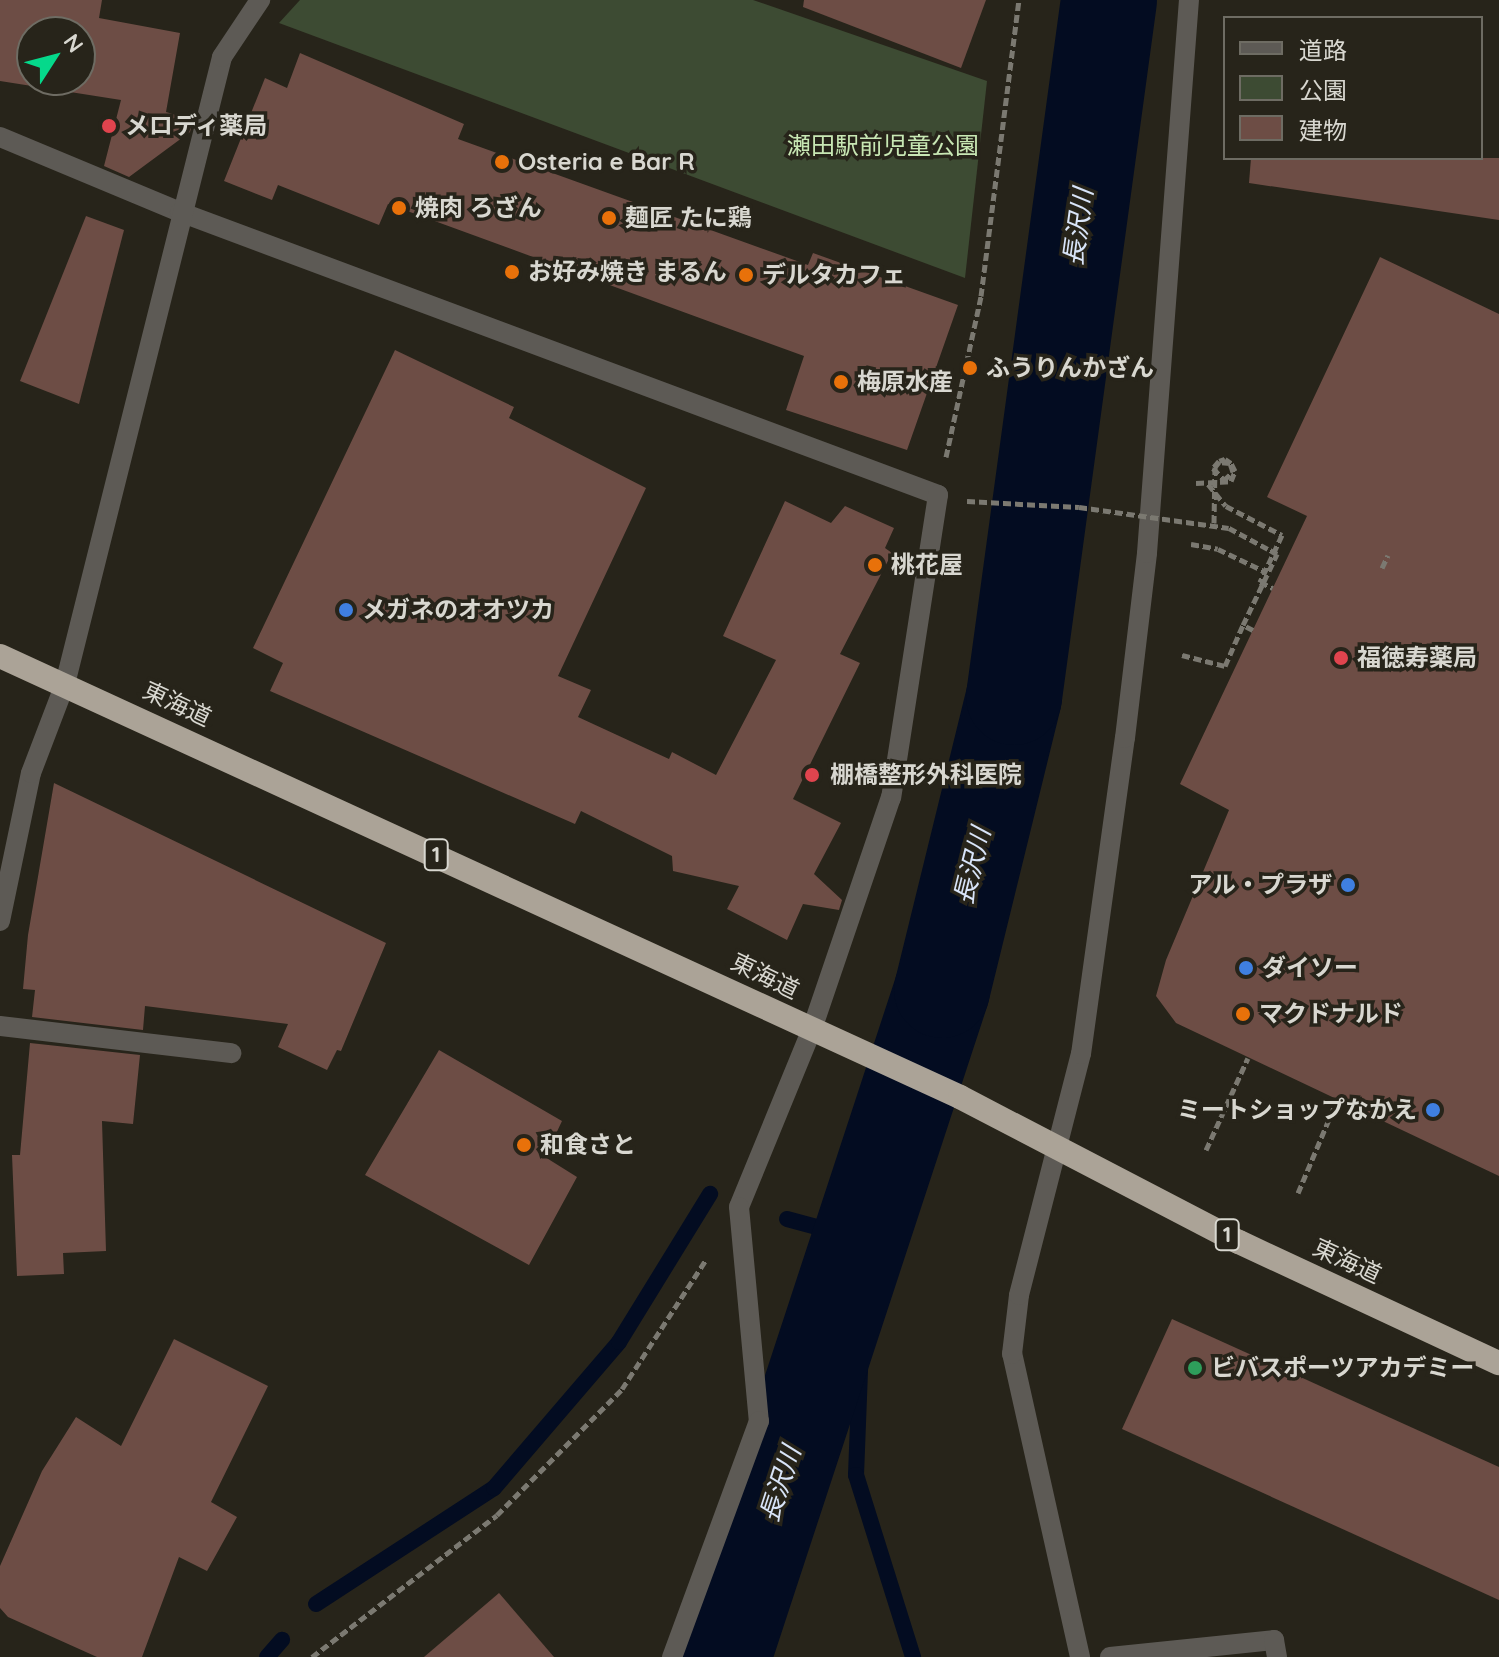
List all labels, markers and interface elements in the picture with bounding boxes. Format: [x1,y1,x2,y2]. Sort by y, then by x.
north arrow [16,16,96,96]
legend [1223,16,1483,160]
text: N [58,28,90,58]
text: 道路 [1299,35,1347,65]
text: 公園 [1299,75,1347,105]
place label: メロディ薬局 [125,112,269,140]
text: 建物 [1299,115,1347,145]
marker: メロディ薬局 [100,117,118,135]
park label: 瀬田駅前児童公園 [787,132,979,160]
place label: Osteria e Bar R [518,148,695,176]
marker: Osteria e Bar R [493,153,511,171]
water label: 長沢川 [1057,186,1099,268]
place label: 焼肉 ろざん [415,194,542,222]
marker: 焼肉 ろざん [390,199,408,217]
place label: 麺匠 たに鶏 [625,204,752,232]
marker: 麺匠 たに鶏 [600,209,618,227]
place label: お好み焼き まるん [528,258,727,286]
place label: デルタカフェ [762,261,906,289]
marker: お好み焼き まるん [503,263,521,281]
marker: デルタカフェ [737,266,755,284]
place label: ふうりんかざん [986,354,1154,382]
marker: ふうりんかざん [961,359,979,377]
place label: 梅原水産 [857,368,953,396]
marker: 梅原水産 [832,373,850,391]
place label: 桃花屋 [891,551,963,579]
marker: 桃花屋 [866,556,884,574]
place label: メガネのオオツカ [362,596,554,624]
marker: メガネのオオツカ [337,601,355,619]
place label: 福徳寿薬局 [1357,644,1477,672]
marker: 福徳寿薬局 [1332,649,1350,667]
street label: 東海道 [138,676,216,732]
place label: 棚橋整形外科医院 [830,761,1022,789]
marker: 棚橋整形外科医院 [801,764,823,786]
water label: 長沢川 [947,824,997,908]
road number: 1 [422,837,450,873]
place label: アル・プラザ [1188,871,1332,899]
marker: アル・プラザ [1339,876,1357,894]
street label: 東海道 [726,947,804,1005]
place label: ダイソー [1262,954,1358,982]
marker: ダイソー [1237,959,1255,977]
place label: マクドナルド [1259,1000,1403,1028]
marker: マクドナルド [1234,1005,1252,1023]
place label: ミートショップなかえ [1177,1096,1417,1124]
marker: ミートショップなかえ [1424,1101,1442,1119]
place label: 和食さと [540,1131,636,1159]
marker: 和食さと [515,1136,533,1154]
road number: 1 [1213,1217,1241,1253]
street label: 東海道 [1308,1233,1386,1289]
place label: ビバスポーツアカデミー [1211,1354,1475,1382]
marker: ビバスポーツアカデミー [1186,1359,1204,1377]
water label: 長沢川 [753,1442,807,1526]

